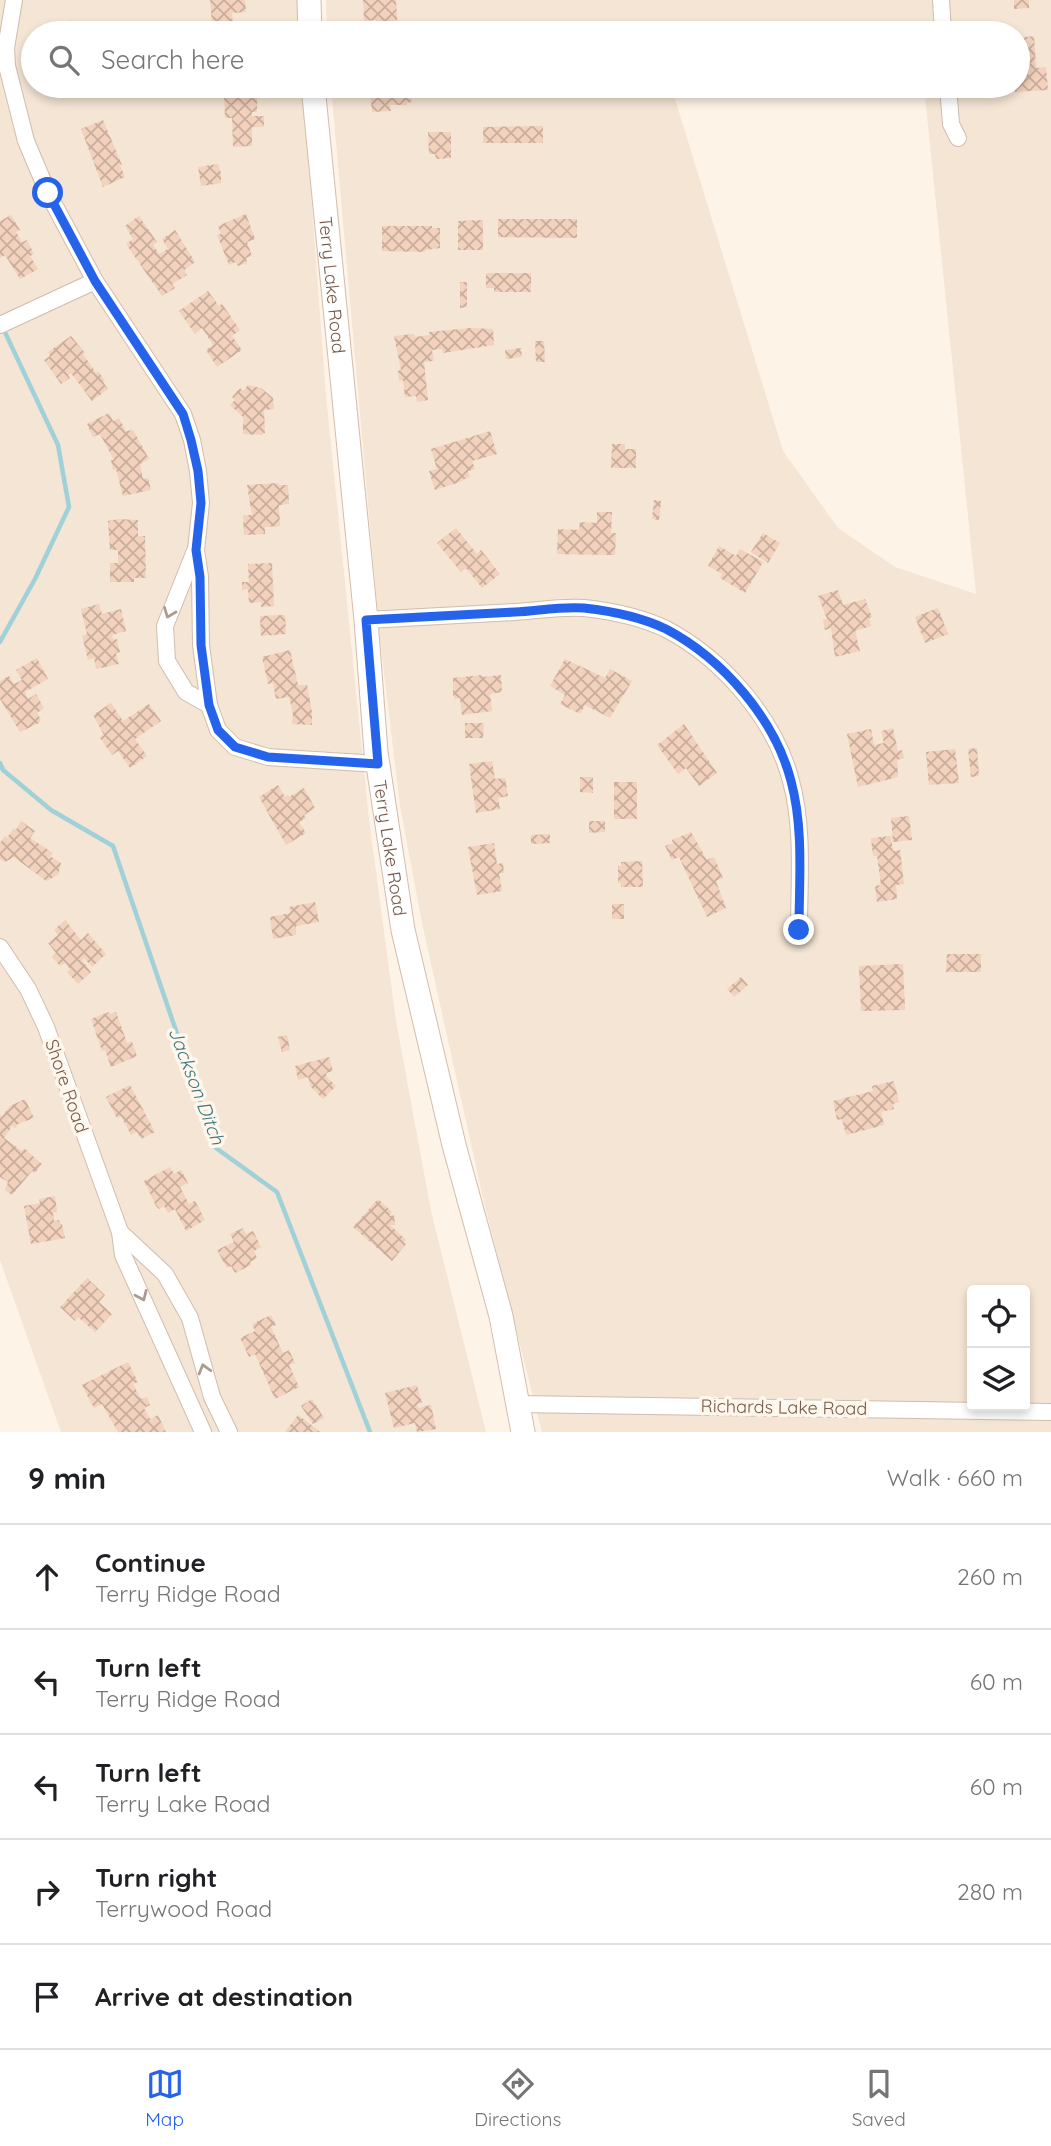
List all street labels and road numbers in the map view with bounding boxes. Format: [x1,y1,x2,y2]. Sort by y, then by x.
street label: Terry Lake Road [315,215,351,355]
street label: Terry Lake Road [369,778,412,918]
street label: Shore Road [40,1036,94,1136]
street label: Richards Lake Road [700,1394,868,1420]

